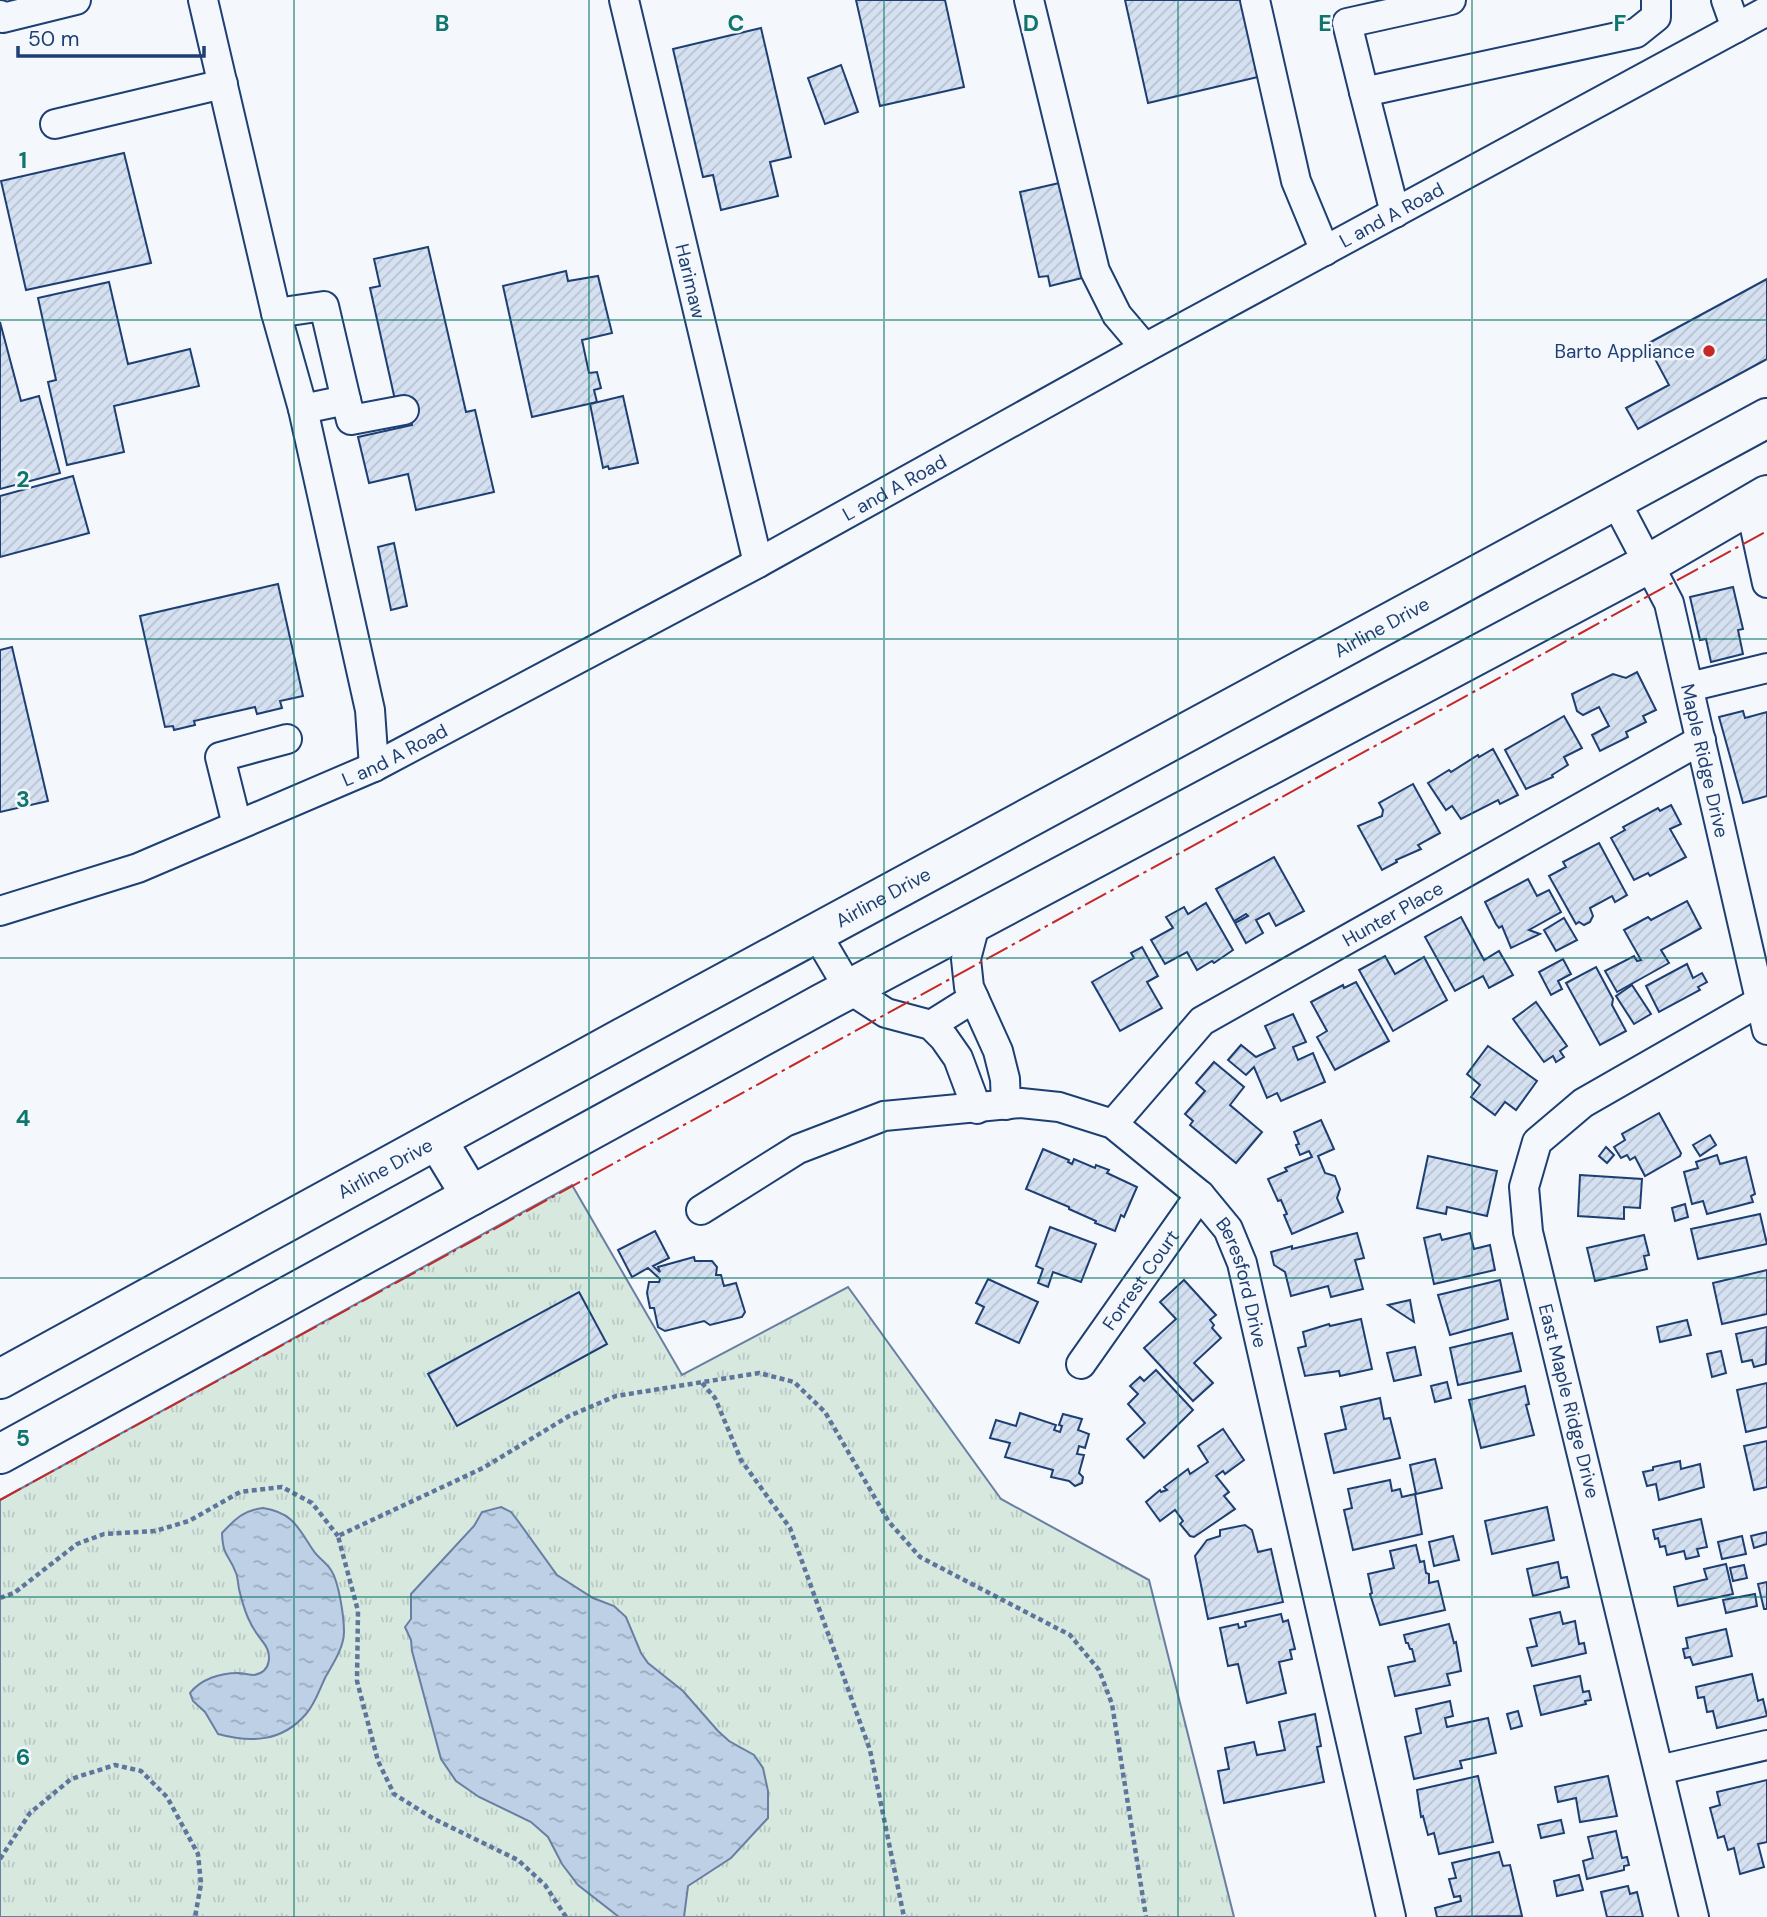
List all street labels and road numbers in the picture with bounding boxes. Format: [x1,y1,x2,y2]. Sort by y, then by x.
street label: L and A Road [1335,176,1448,253]
street label: Harimaw [670,241,712,322]
street label: L and A Road [838,448,951,526]
street label: Airline Drive [1329,591,1434,663]
street label: Maple Ridge Drive [1675,681,1735,840]
street label: L and A Road [338,718,452,792]
street label: Airline Drive [831,861,935,933]
street label: Hunter Place [1338,875,1448,952]
street label: Airline Drive [333,1132,437,1204]
street label: Beresford Drive [1211,1212,1273,1350]
street label: Forrest Court [1096,1225,1184,1335]
street label: East Maple Ridge Drive [1533,1301,1605,1501]

